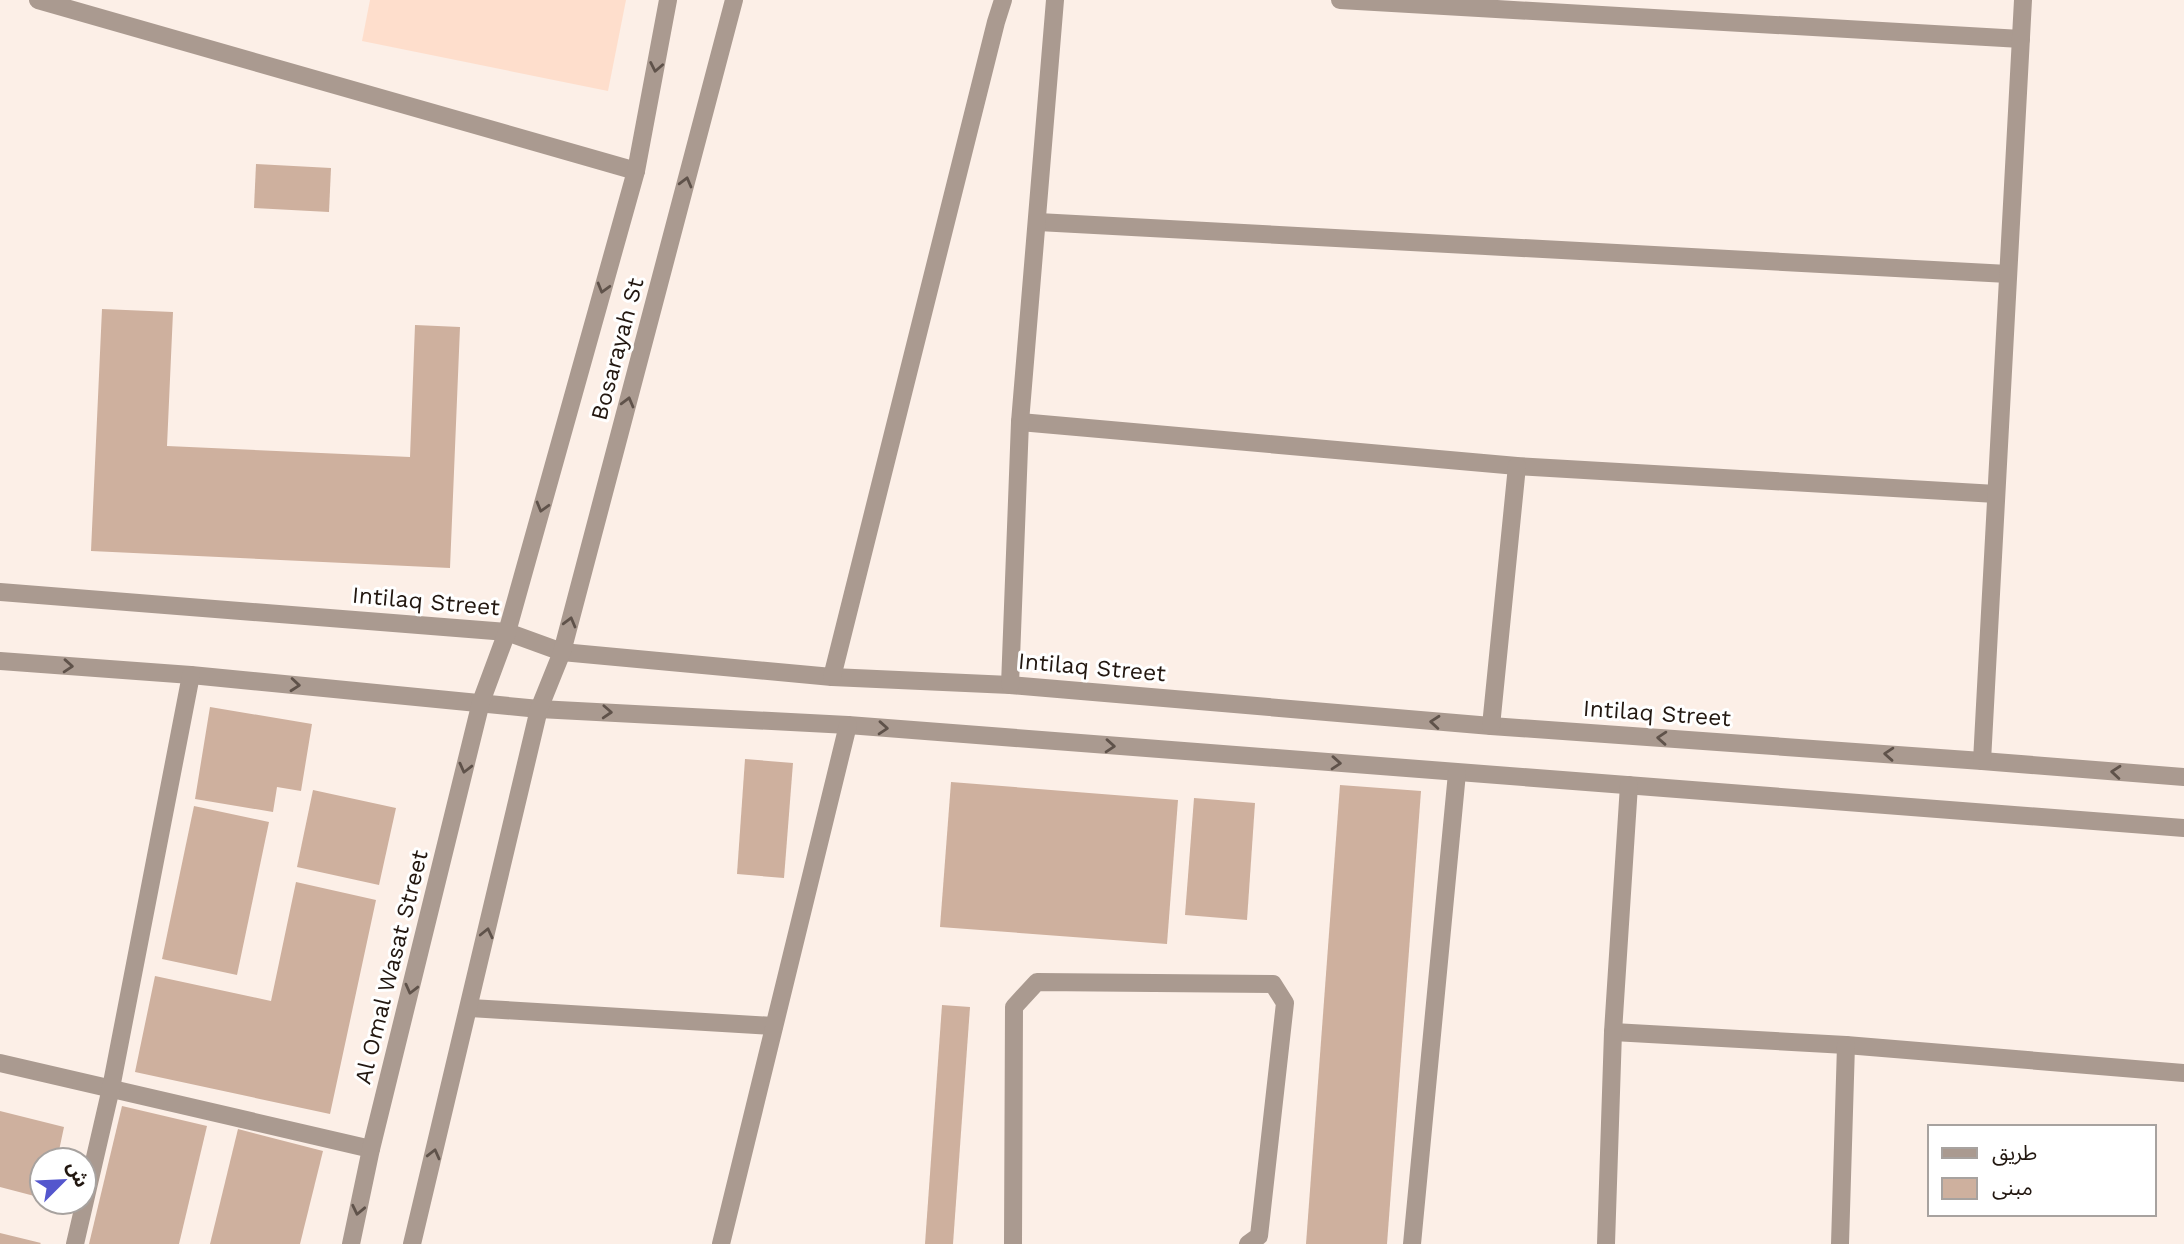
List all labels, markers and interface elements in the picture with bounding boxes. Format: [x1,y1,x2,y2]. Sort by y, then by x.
one-way arrow [649,61,664,73]
one-way arrow [678,176,692,188]
street label: Bosarayah St [585,275,650,423]
one-way arrow [597,282,612,294]
one-way arrow [620,396,635,408]
one-way arrow [536,501,550,513]
street label: Intilaq Street [351,582,501,621]
one-way arrow [562,616,577,628]
street label: Intilaq Street [1017,648,1167,687]
one-way arrow [63,658,74,673]
one-way arrow [290,677,301,692]
street label: Intilaq Street [1582,695,1732,732]
one-way arrow [601,705,612,720]
one-way arrow [1430,715,1441,730]
one-way arrow [878,720,889,735]
one-way arrow [1656,731,1667,746]
one-way arrow [1104,738,1115,753]
one-way arrow [1883,747,1894,762]
one-way arrow [1331,755,1342,770]
one-way arrow [459,762,473,774]
one-way arrow [2110,765,2121,780]
street label: Al Omal Wasat Street [349,847,434,1087]
one-way arrow [479,927,493,939]
one-way arrow [405,983,419,995]
legend [1928,1125,2156,1216]
text: طريق [1992,1140,2037,1166]
north arrow [28,1146,98,1216]
one-way arrow [426,1148,440,1160]
text: ش [62,1158,94,1191]
text: مبنى [1992,1175,2033,1200]
one-way arrow [352,1204,366,1216]

